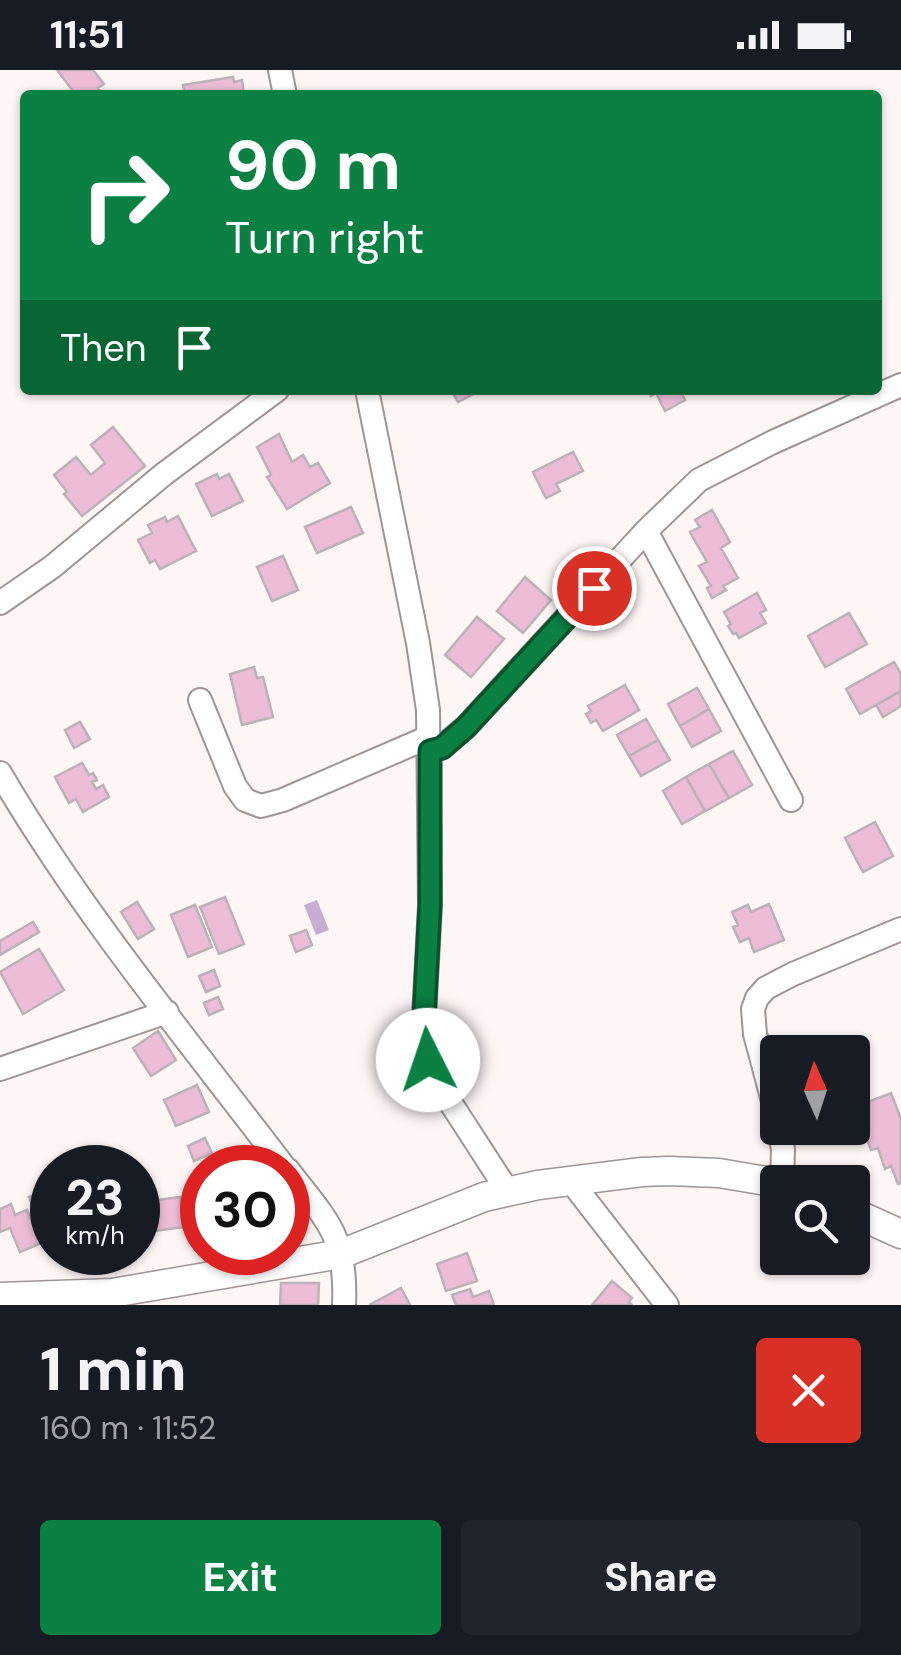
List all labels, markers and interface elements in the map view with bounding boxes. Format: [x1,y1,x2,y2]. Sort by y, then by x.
text: 11:51 [50,10,125,60]
text: 90 m [225,120,401,211]
icon: right [60,130,190,260]
text: Turn right [225,208,424,267]
icon: arrive [167,320,222,375]
text: Then [60,323,147,373]
pin [552,546,637,631]
icon: arrive [567,561,622,616]
position arrow [376,1008,480,1112]
north arrow [760,1035,870,1145]
map controls [760,1035,870,1275]
speed limit sign: 30 [180,1145,310,1275]
text: 23 [66,1165,125,1231]
button: search [760,1165,870,1275]
text: km/h [65,1219,125,1252]
text: 1 min [40,1330,187,1409]
button: close [756,1338,861,1443]
text: 160 m · 11:52 [40,1407,216,1449]
button: Exit [40,1520,441,1635]
button: Share [461,1520,861,1635]

